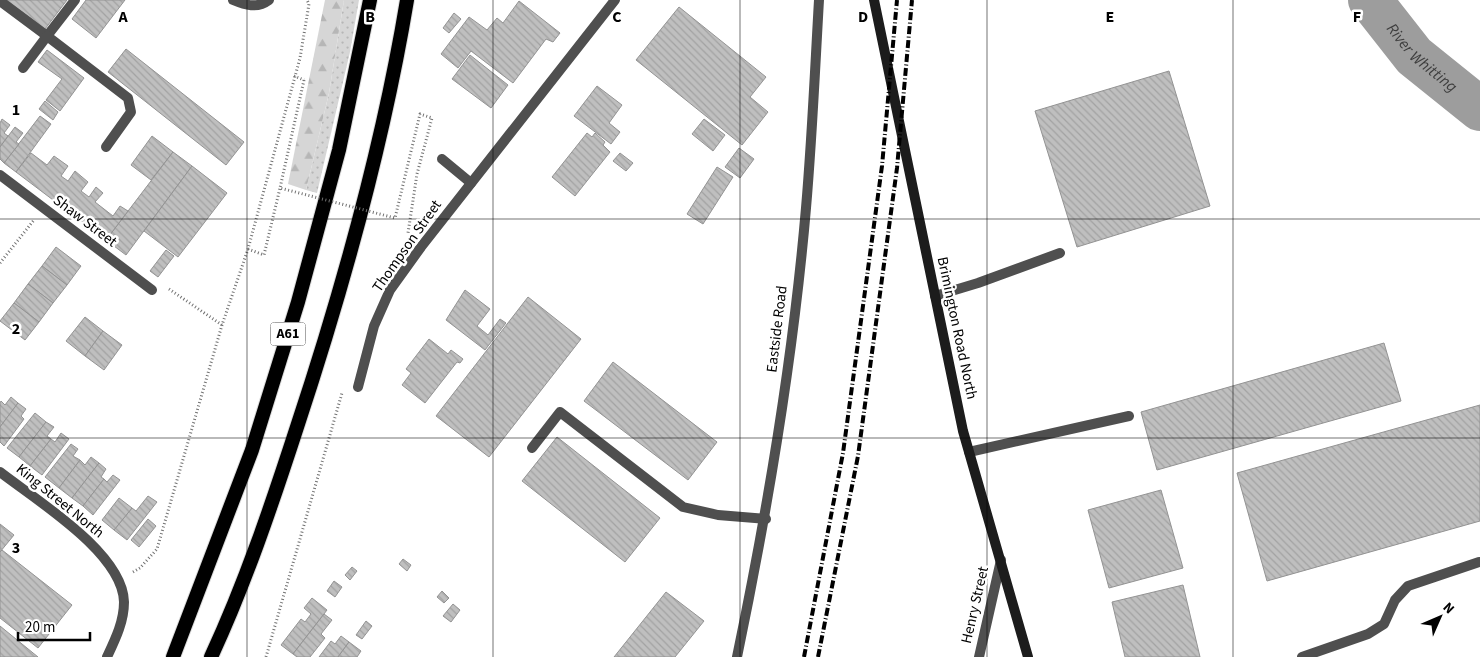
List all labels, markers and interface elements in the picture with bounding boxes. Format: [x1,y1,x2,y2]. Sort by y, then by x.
text: A [117,6,128,28]
text: B [365,6,375,28]
text: C [612,6,622,28]
text: D [858,6,868,28]
text: E [1106,6,1114,28]
text: F [1353,6,1361,28]
water label: River Whitting [1381,19,1462,97]
text: 1 [12,99,20,121]
street label: Shaw Street [49,190,121,252]
street label: Thompson Street [367,196,447,296]
street label: Brimington Road North [932,255,982,401]
street label: Eastside Road [761,284,793,374]
text: 2 [12,318,20,340]
road number: A61 [270,322,306,346]
street label: King Street North [11,459,109,543]
text: 3 [12,537,20,559]
street label: Henry Street [956,564,994,646]
north arrow [1415,592,1465,642]
text: N [1438,598,1459,619]
scale bar [18,610,90,642]
text: 20 m [25,617,55,638]

